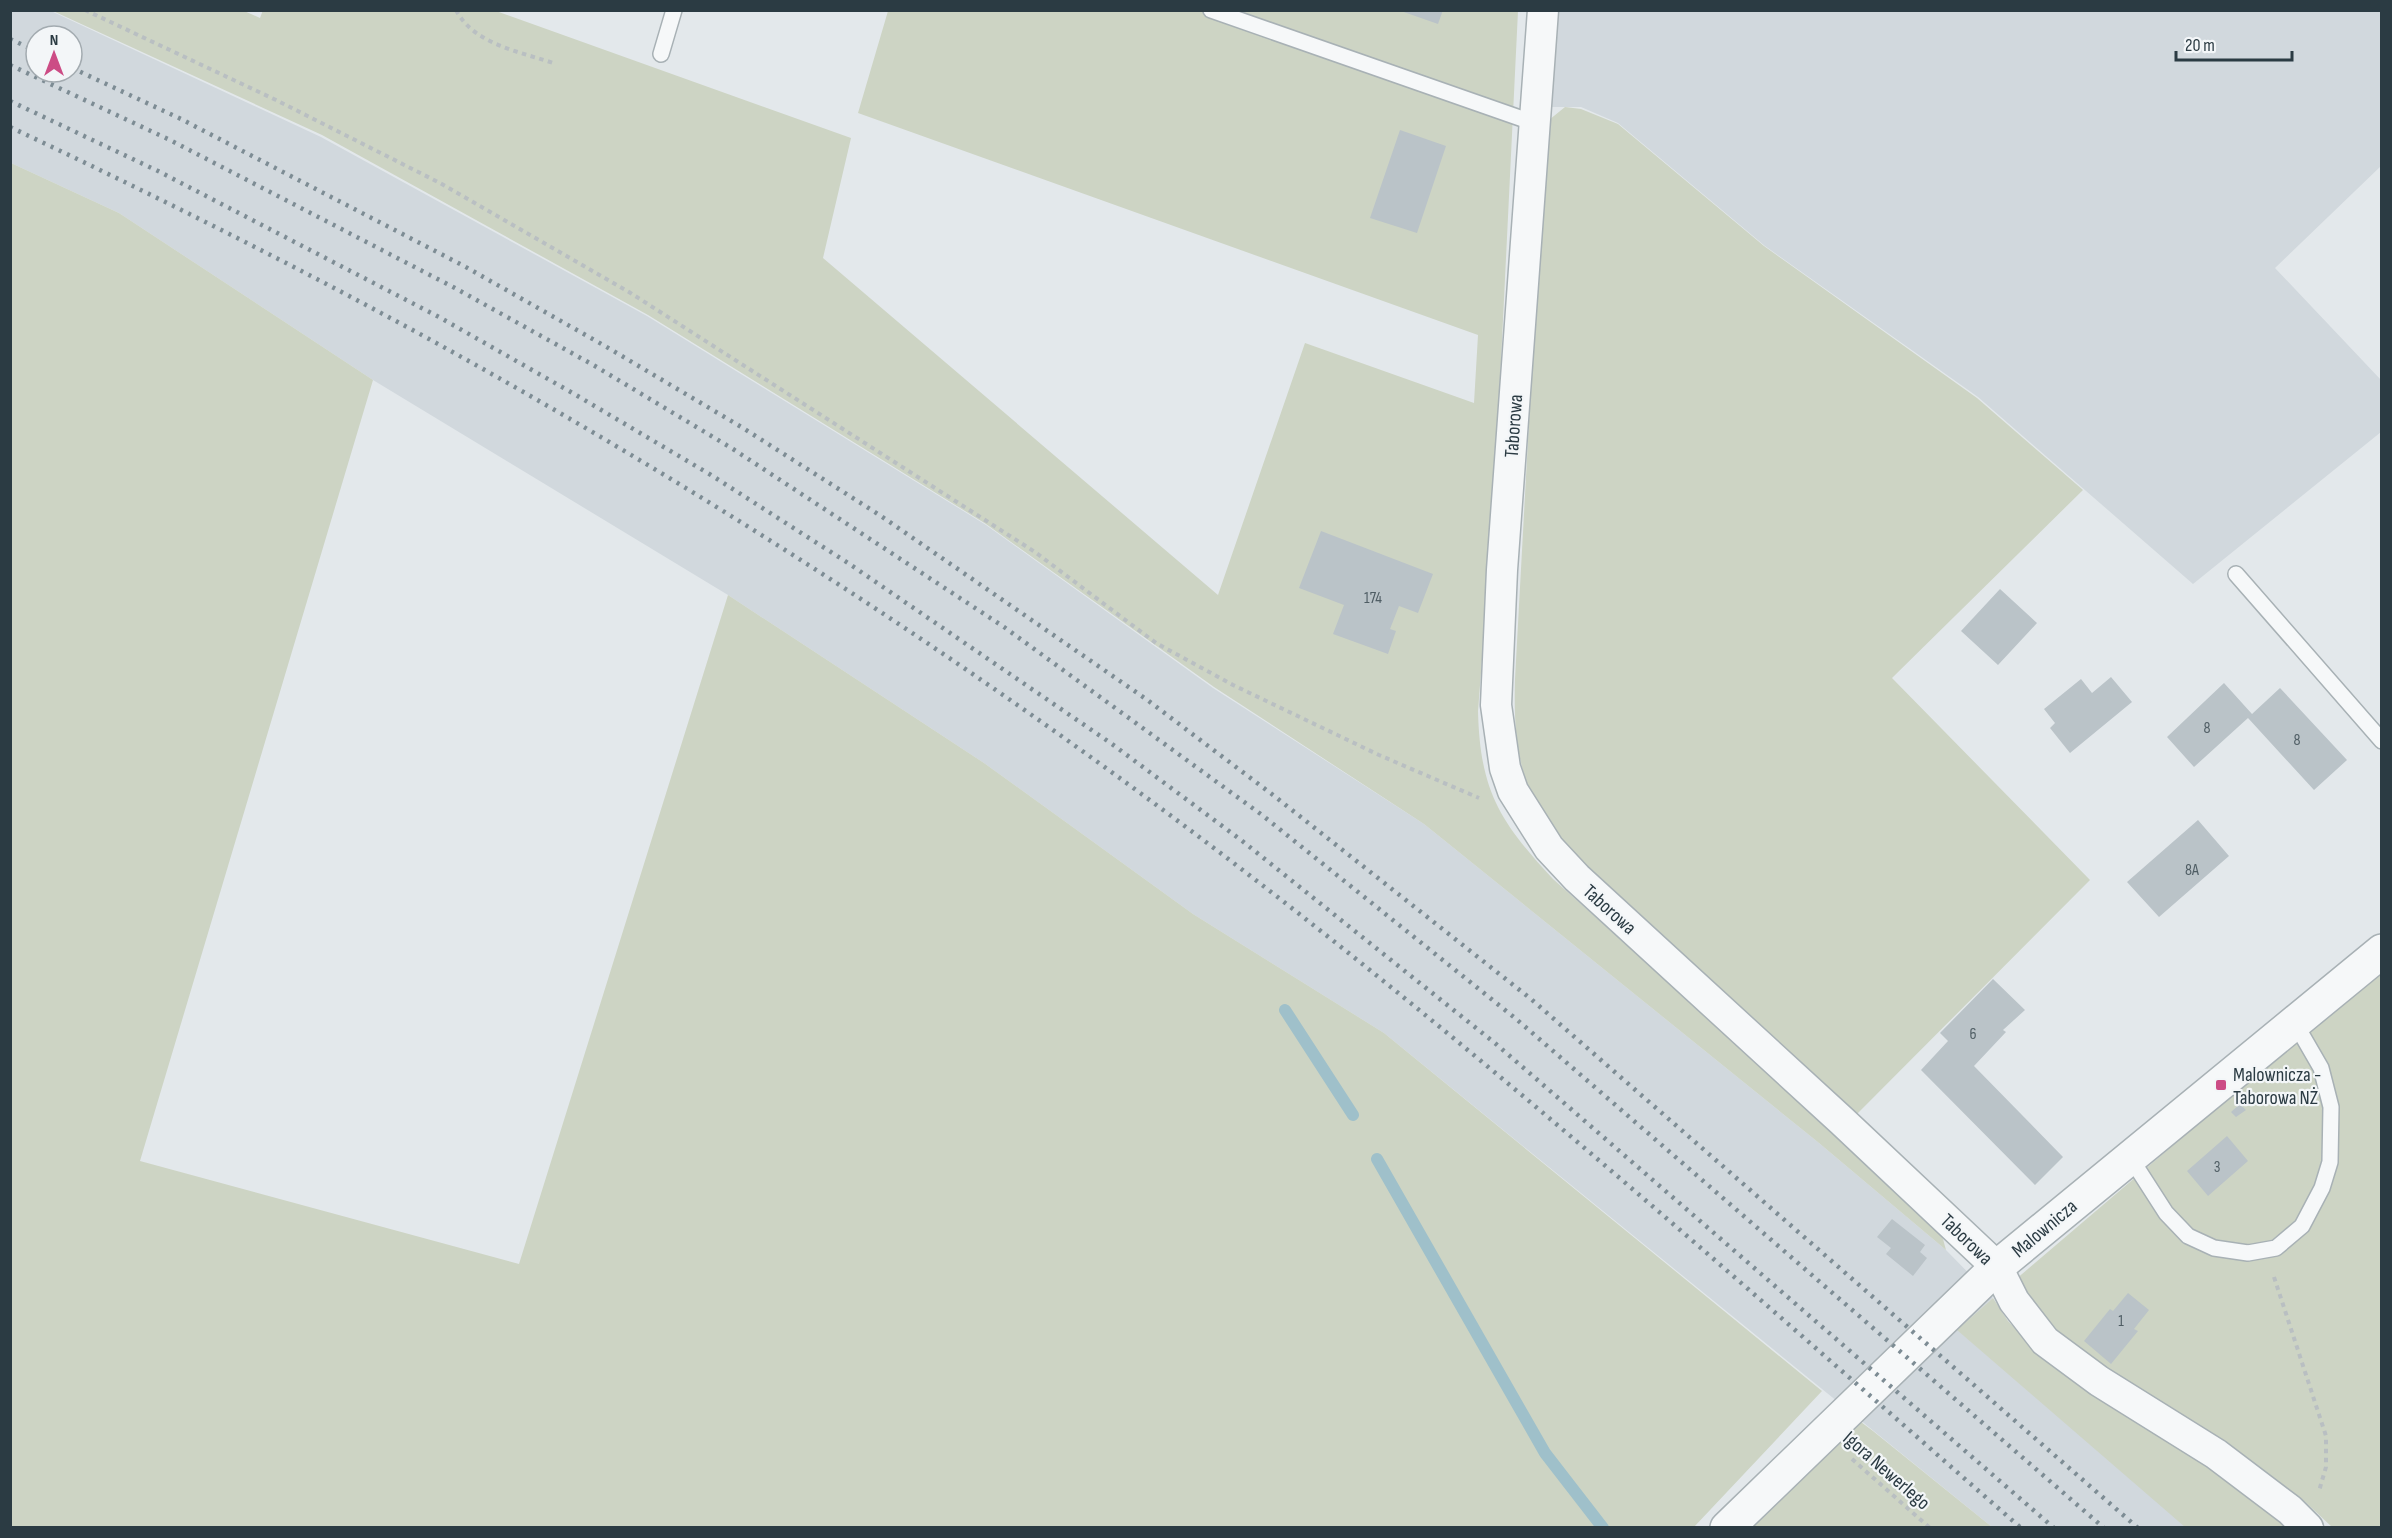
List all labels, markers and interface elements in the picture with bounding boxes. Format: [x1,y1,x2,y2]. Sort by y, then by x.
north arrow [24,24,84,84]
scale bar [2176,24,2292,62]
text: N [50,31,58,50]
text: 20 m [2185,35,2215,56]
street label: Taborowa [1500,394,1528,459]
house number: 174 [1364,589,1382,608]
house number: 8 [2203,719,2211,738]
house number: 8 [2293,731,2301,750]
house number: 8A [2185,861,2199,880]
street label: Taborowa [1578,880,1641,940]
house number: 6 [1969,1025,1977,1044]
place label: Malownicza - Taborowa NŻ [2233,1063,2321,1110]
marker: Malownicza - Taborowa NŻ [2214,1078,2228,1092]
house number: 3 [2214,1158,2220,1177]
street label: Malownicza [2007,1195,2082,1263]
street label: Taborowa [1935,1209,1997,1270]
house number: 1 [2118,1312,2124,1331]
street label: Igora Newerlego [1838,1426,1935,1515]

